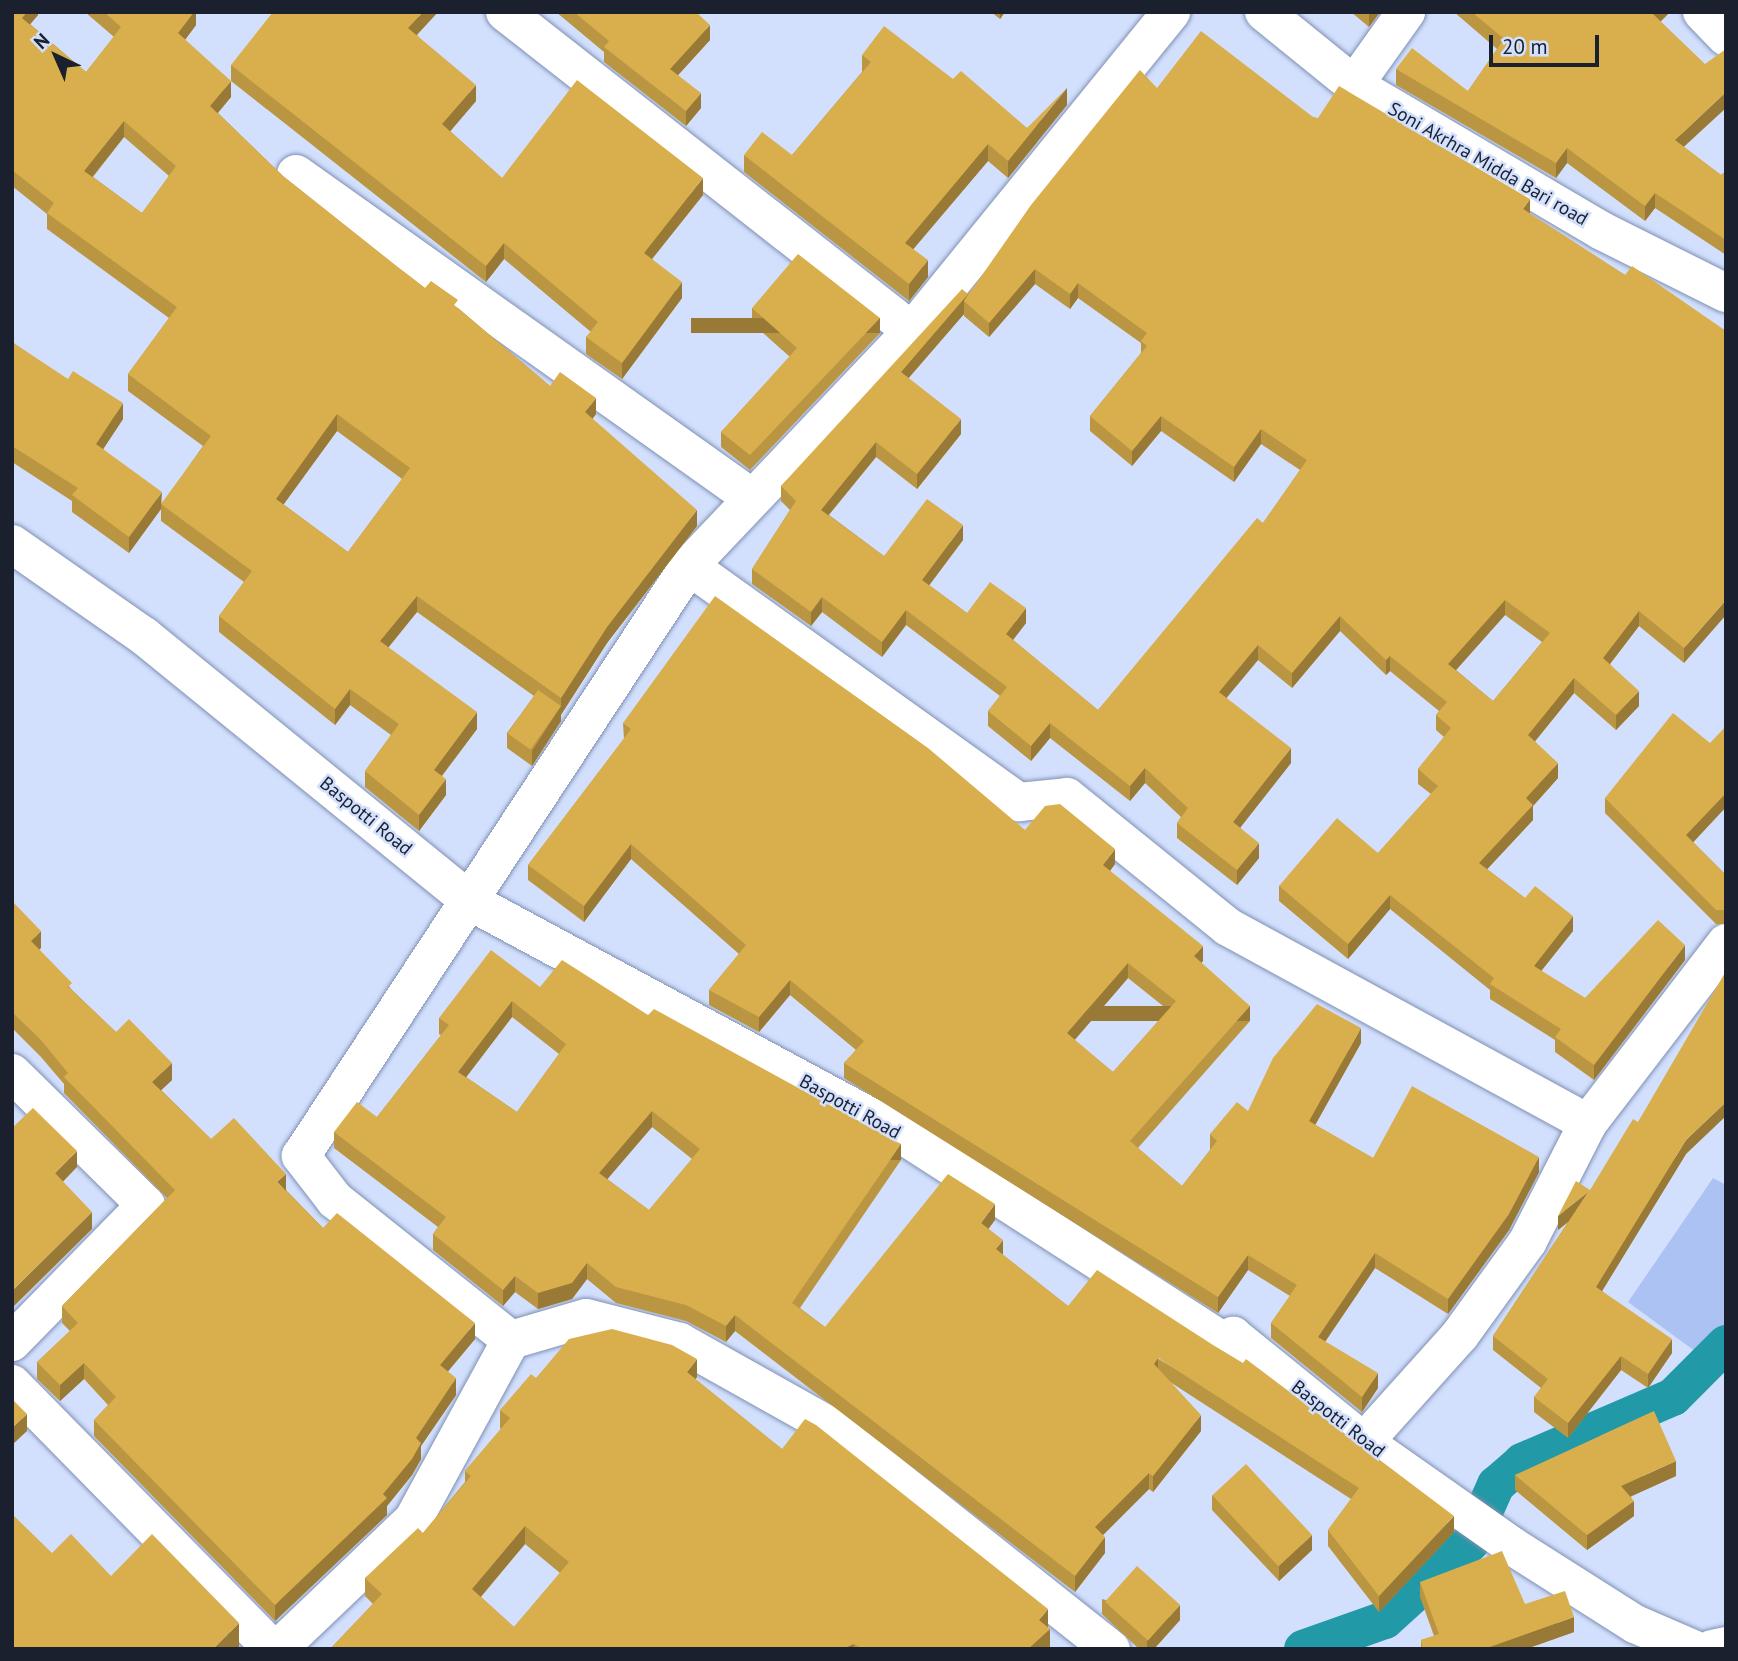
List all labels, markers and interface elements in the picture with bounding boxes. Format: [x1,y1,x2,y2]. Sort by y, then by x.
north arrow [21,21,91,91]
scale bar [1493,21,1603,65]
text: N [29,28,54,54]
text: 20 m [1502,33,1548,60]
street label: Soni Akrhra Midda Bari road [1384,97,1592,231]
street label: Baspotti Road [315,772,417,860]
street label: Baspotti Road [795,1070,905,1144]
street label: Baspotti Road [1287,1375,1389,1463]

